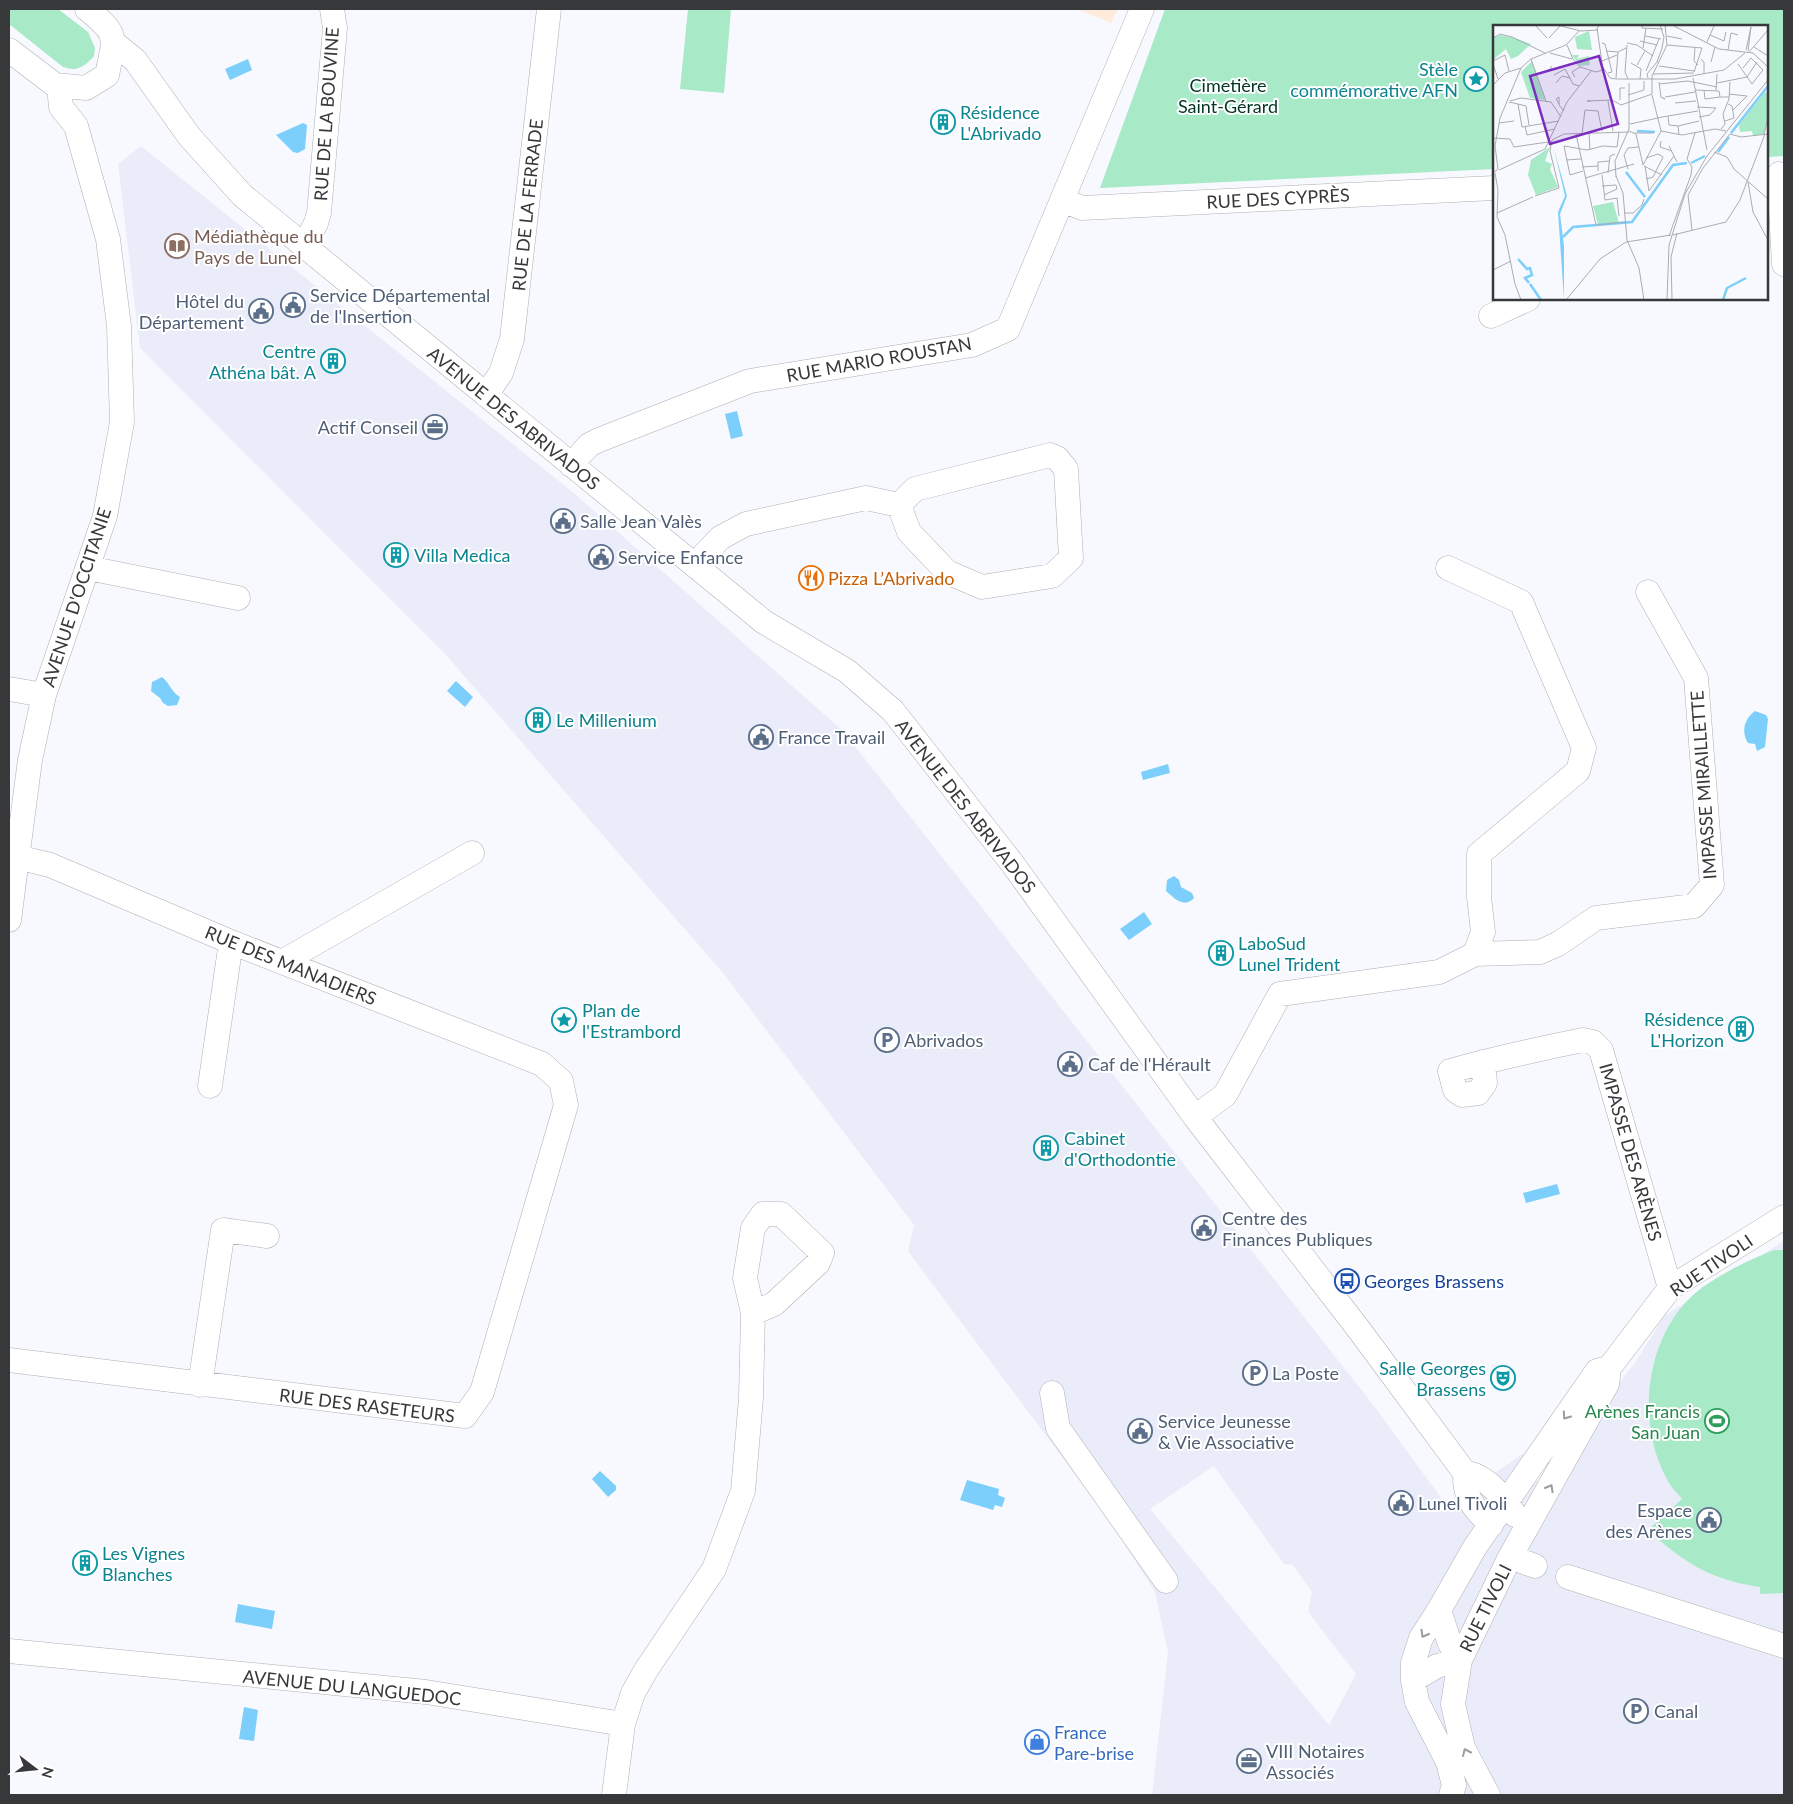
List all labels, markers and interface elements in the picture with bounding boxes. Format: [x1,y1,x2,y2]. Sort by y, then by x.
inset map [1493,25,1768,300]
street label: RUE DE LA BOUVINE [309,26,343,202]
place label: Stèle commémorative AFN [1290,58,1458,101]
place icon: Stèle commémorative AFN [1463,66,1489,92]
park label: Cimetière Saint-Gérard [1178,74,1278,117]
place label: Résidence L'Abrivado [960,101,1042,144]
building icon: Résidence L'Abrivado [930,109,956,135]
street label: RUE DE LA FERRADE [507,118,547,292]
street label: RUE DES CYPRÈS [1206,183,1350,213]
place label: Médiathèque du Pays de Lunel [194,225,324,268]
library icon: Médiathèque du Pays de Lunel [164,233,190,259]
place label: Service Départemental de l'Insertion [310,284,490,327]
place label: Hôtel du Département [139,290,245,333]
public building icon: Service Départemental de l'Insertion [280,292,306,318]
public building icon: Hôtel du Département [248,298,274,324]
street label: RUE MARIO ROUSTAN [785,332,973,386]
place label: Centre Athéna bât. A [209,340,317,383]
street label: AVENUE DES ABRIVADOS [424,342,604,494]
building icon: Centre Athéna bât. A [320,348,346,374]
office icon: Actif Conseil [422,414,448,440]
place label: Actif Conseil [318,416,418,438]
street label: AVENUE D'OCCITANIE [37,505,115,689]
public building icon: Salle Jean Valès [550,508,576,534]
place label: Salle Jean Valès [580,510,702,532]
building icon: Villa Medica [383,542,409,568]
place label: Villa Medica [414,544,510,566]
public building icon: Service Enfance [588,544,614,570]
place label: Service Enfance [618,546,743,568]
restaurant icon: Pizza L’Abrivado [798,565,824,591]
place label: Pizza L’Abrivado [828,567,954,589]
street label: IMPASSE MIRAILLETTE [1685,690,1721,880]
building icon: Le Millenium [525,707,551,733]
place label: Le Millenium [556,709,657,731]
street label: AVENUE DES ABRIVADOS [891,714,1041,898]
public building icon: France Travail [748,724,774,750]
place label: France Travail [778,726,885,748]
street label: RUE DES MANADIERS [202,921,380,1009]
place label: LaboSud Lunel Trident [1238,932,1341,975]
building icon: LaboSud Lunel Trident [1208,940,1234,966]
place label: Plan de l'Estrambord [582,999,681,1042]
place icon: Plan de l'Estrambord [551,1007,577,1033]
place label: Résidence L'Horizon [1644,1008,1724,1051]
building icon: Résidence L'Horizon [1728,1016,1754,1042]
parking icon: Abrivados [874,1027,900,1053]
place label: Abrivados [904,1029,983,1051]
public building icon: Caf de l'Hérault [1057,1051,1083,1077]
place label: Caf de l'Hérault [1088,1053,1211,1075]
street label: IMPASSE DES ARÈNES [1595,1061,1667,1243]
place label: Cabinet d'Orthodontie [1064,1127,1176,1170]
building icon: Cabinet d'Orthodontie [1033,1135,1059,1161]
place label: Centre des Finances Publiques [1222,1207,1373,1250]
public building icon: Centre des Finances Publiques [1191,1215,1217,1241]
street label: RUE TIVOLI [1665,1229,1757,1301]
bus stop icon: Georges Brassens [1334,1268,1360,1294]
place label: Georges Brassens [1364,1270,1504,1292]
place label: Salle Georges Brassens [1379,1357,1486,1400]
parking icon: La Poste [1242,1360,1268,1386]
place label: La Poste [1272,1362,1339,1384]
theatre icon: Salle Georges Brassens [1490,1365,1516,1391]
street label: RUE DES RASETEURS [278,1383,456,1427]
place label: Arènes Francis San Juan [1585,1400,1700,1443]
sports icon: Arènes Francis San Juan [1704,1408,1730,1434]
place label: Service Jeunesse & Vie Associative [1158,1410,1294,1453]
one-way arrow [1563,1410,1572,1419]
public building icon: Service Jeunesse & Vie Associative [1127,1418,1153,1444]
one-way arrow [1544,1484,1554,1493]
public building icon: Lunel Tivoli [1388,1490,1414,1516]
place label: Lunel Tivoli [1418,1492,1507,1514]
place label: Espace des Arènes [1605,1499,1692,1542]
public building icon: Espace des Arènes [1696,1507,1722,1533]
place label: Les Vignes Blanches [102,1542,185,1585]
building icon: Les Vignes Blanches [72,1550,98,1576]
street label: RUE TIVOLI [1454,1560,1516,1656]
one-way arrow [1420,1629,1430,1638]
street label: AVENUE DU LANGUEDOC [242,1665,462,1709]
parking icon: Canal [1623,1698,1649,1724]
place label: Canal [1654,1700,1698,1722]
place label: France Pare-brise [1054,1721,1134,1764]
shop icon: France Pare-brise [1024,1729,1050,1755]
place label: VIII Notaires Associés [1266,1740,1365,1783]
north arrow [10,1744,60,1794]
office icon: VIII Notaires Associés [1236,1748,1262,1774]
one-way arrow [1461,1748,1472,1757]
text: N [38,1765,58,1780]

